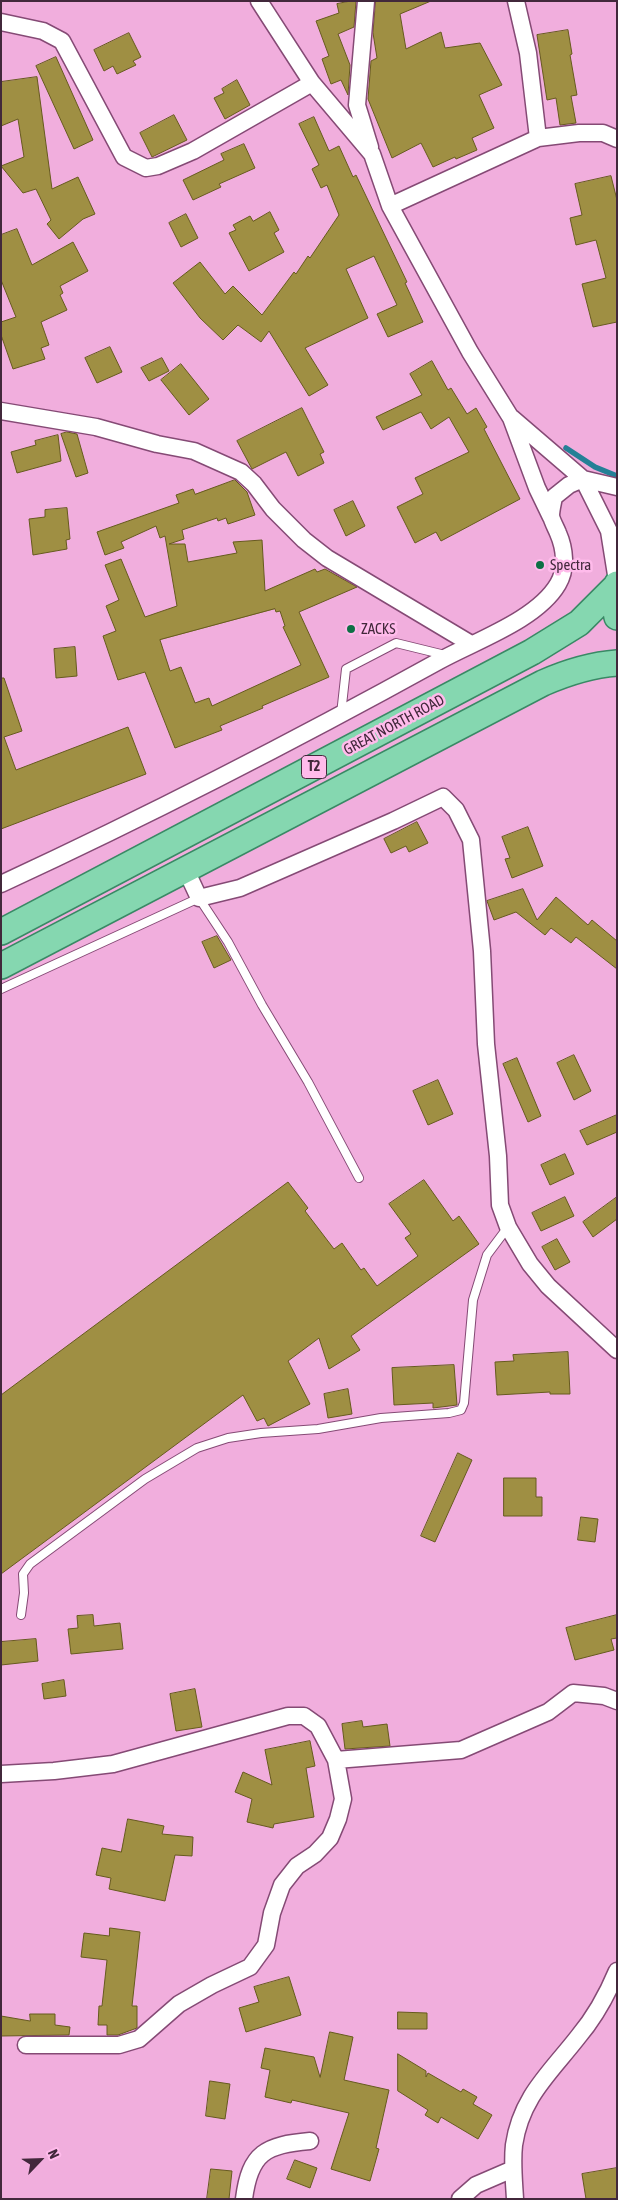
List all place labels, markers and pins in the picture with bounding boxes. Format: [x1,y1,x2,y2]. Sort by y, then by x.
place label: Spectra [550,556,591,574]
marker: Spectra [534,559,546,571]
place label: ZACKS [361,620,395,638]
marker: ZACKS [345,623,357,635]

